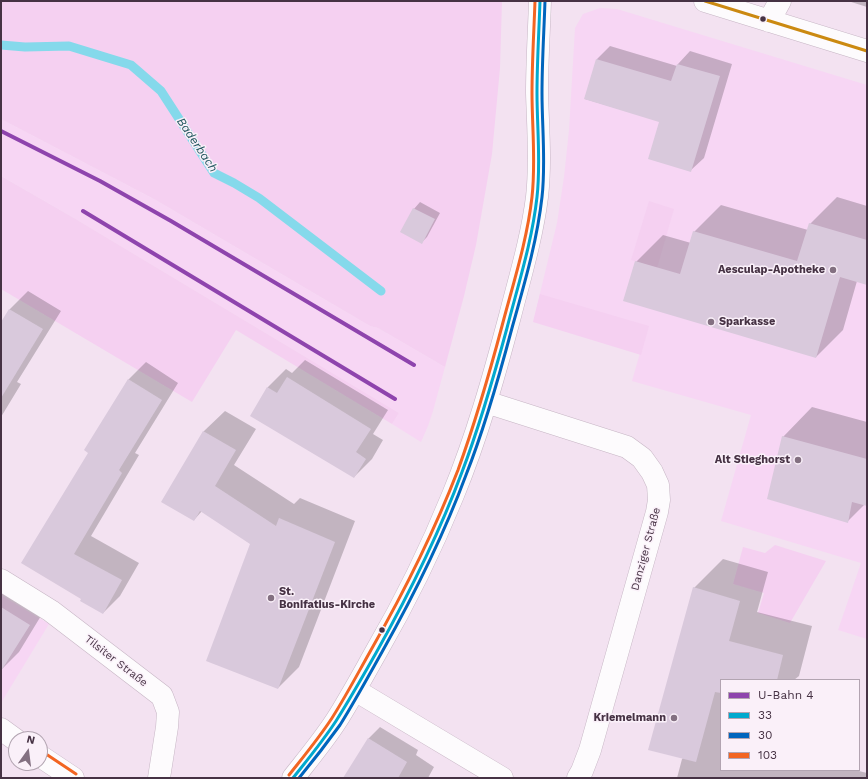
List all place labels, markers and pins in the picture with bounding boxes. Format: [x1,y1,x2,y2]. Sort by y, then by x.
unlabelled marker [758,14,768,24]
place label: Aesculap-Apotheke [718,263,825,277]
marker: Aesculap-Apotheke [828,265,838,275]
place label: Sparkasse [719,315,775,329]
marker: Sparkasse [706,317,716,327]
place label: Alt Stieghorst [715,453,790,467]
marker: Alt Stieghorst [793,455,803,465]
place label: St. Bonifatius-Kirche [279,585,375,611]
marker: St. Bonifatius-Kirche [266,593,276,603]
unlabelled marker [377,625,387,635]
place label: Kriemelmann [593,711,666,725]
marker: Kriemelmann [669,713,679,723]

